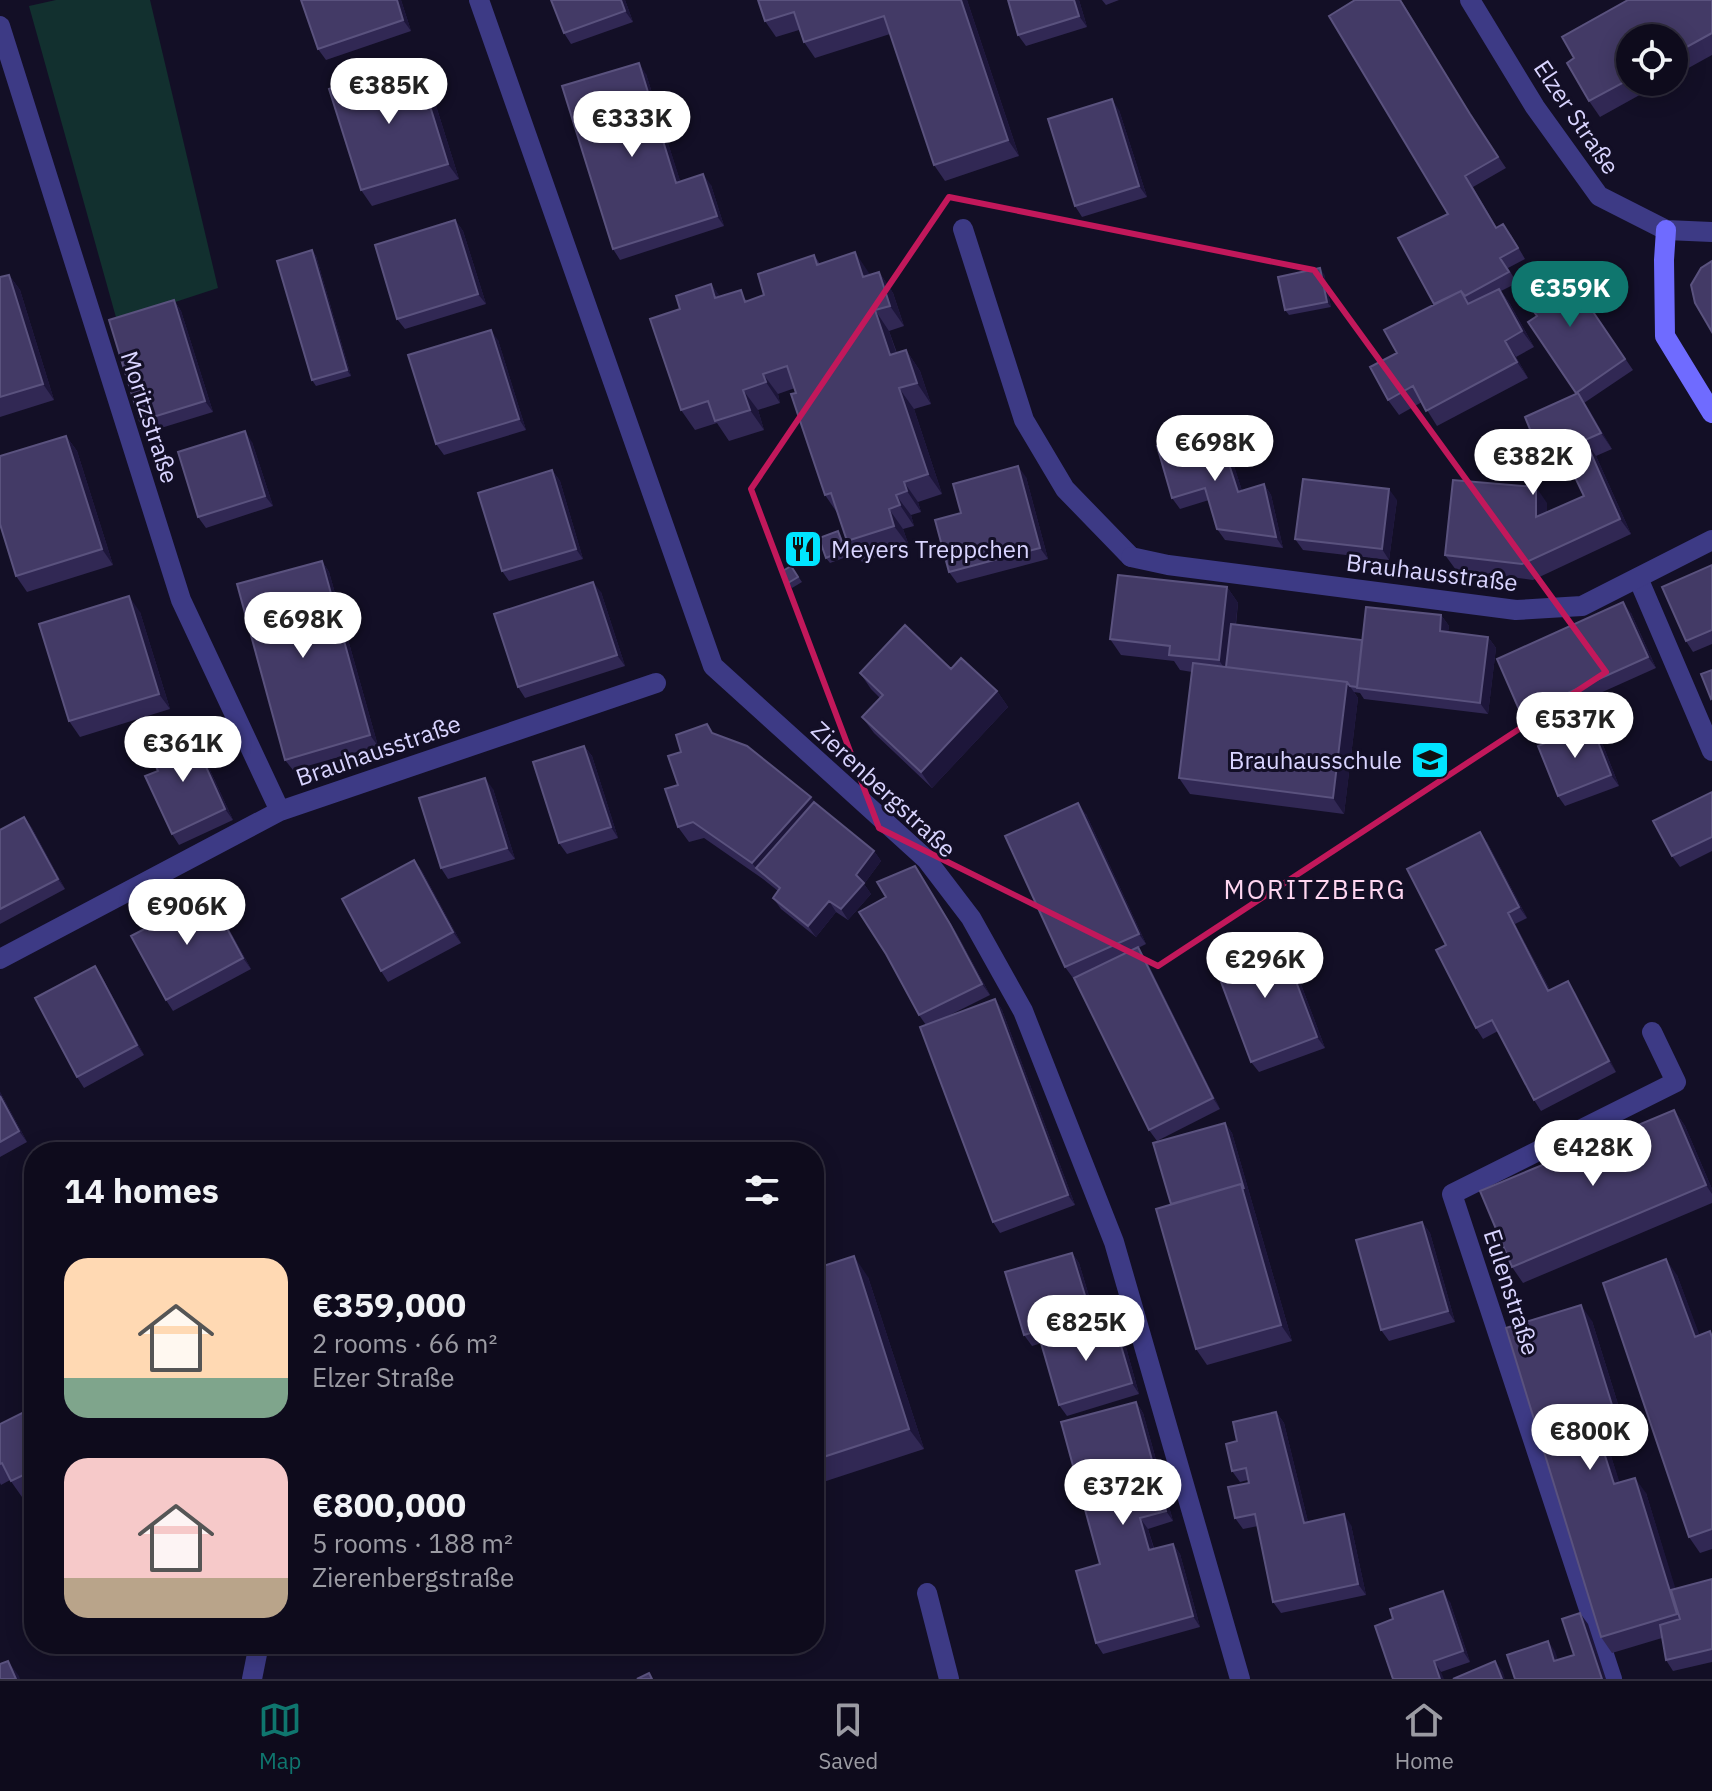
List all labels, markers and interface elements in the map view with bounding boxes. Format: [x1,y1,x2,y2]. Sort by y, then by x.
map controls [1616,24,1688,96]
button: locate [1616,24,1688,96]
street label: Elzer Straße [1527,54,1627,180]
pin: €385K [333,58,445,126]
text: €385K [348,67,430,101]
pin: €333K [576,91,688,159]
text: €333K [591,100,673,134]
pin: €359K [1514,261,1626,329]
text: €359K [1529,270,1611,304]
street label: Moritzstraße [114,347,186,487]
pin: €698K [1159,415,1271,483]
text: €698K [1174,424,1256,458]
pin: €382K [1477,429,1589,497]
text: €382K [1492,438,1574,472]
restaurant icon: Meyers Treppchen [782,528,824,570]
place label: Meyers Treppchen [831,533,1030,565]
street label: Brauhausstraße [1344,546,1520,598]
pin: €698K [247,592,359,660]
text: €698K [262,601,344,635]
pin: €537K [1519,692,1631,760]
text: €537K [1534,701,1616,735]
street label: Brauhausstraße [291,707,465,793]
street label: Zierenbergstraße [805,714,963,864]
pin: €361K [127,716,239,784]
text: €361K [142,725,224,759]
school or university icon: Brauhausschule [1409,739,1451,781]
place label: Brauhausschule [1229,744,1402,776]
district label: MORITZBERG [1224,872,1406,906]
pin: €906K [131,879,243,947]
text: €906K [146,888,228,922]
pin: €296K [1209,932,1321,1000]
text: €296K [1224,941,1306,975]
pin: €428K [1537,1120,1649,1188]
text: €428K [1552,1129,1634,1163]
text: 14 homes [64,1168,219,1212]
icon: filters [740,1168,784,1212]
street label: Eulenstraße [1477,1225,1547,1359]
text: €359,000 [312,1282,466,1326]
icon: home [128,1290,224,1386]
pin: €825K [1030,1295,1142,1363]
text: €825K [1045,1304,1127,1338]
text: 2 rooms · 66 m² [312,1326,497,1360]
text: Elzer Straße [312,1360,454,1394]
pin: €800K [1534,1404,1646,1472]
text: €800K [1549,1413,1631,1447]
pin: €372K [1067,1459,1179,1527]
text: €372K [1082,1468,1164,1502]
text: €800,000 [312,1482,466,1526]
icon: home [128,1490,224,1586]
text: 5 rooms · 188 m² [312,1526,513,1560]
text: Zierenbergstraße [312,1560,514,1594]
tab: Map [258,1698,302,1775]
tab: Saved [818,1698,878,1775]
tab: Home [1395,1698,1454,1775]

